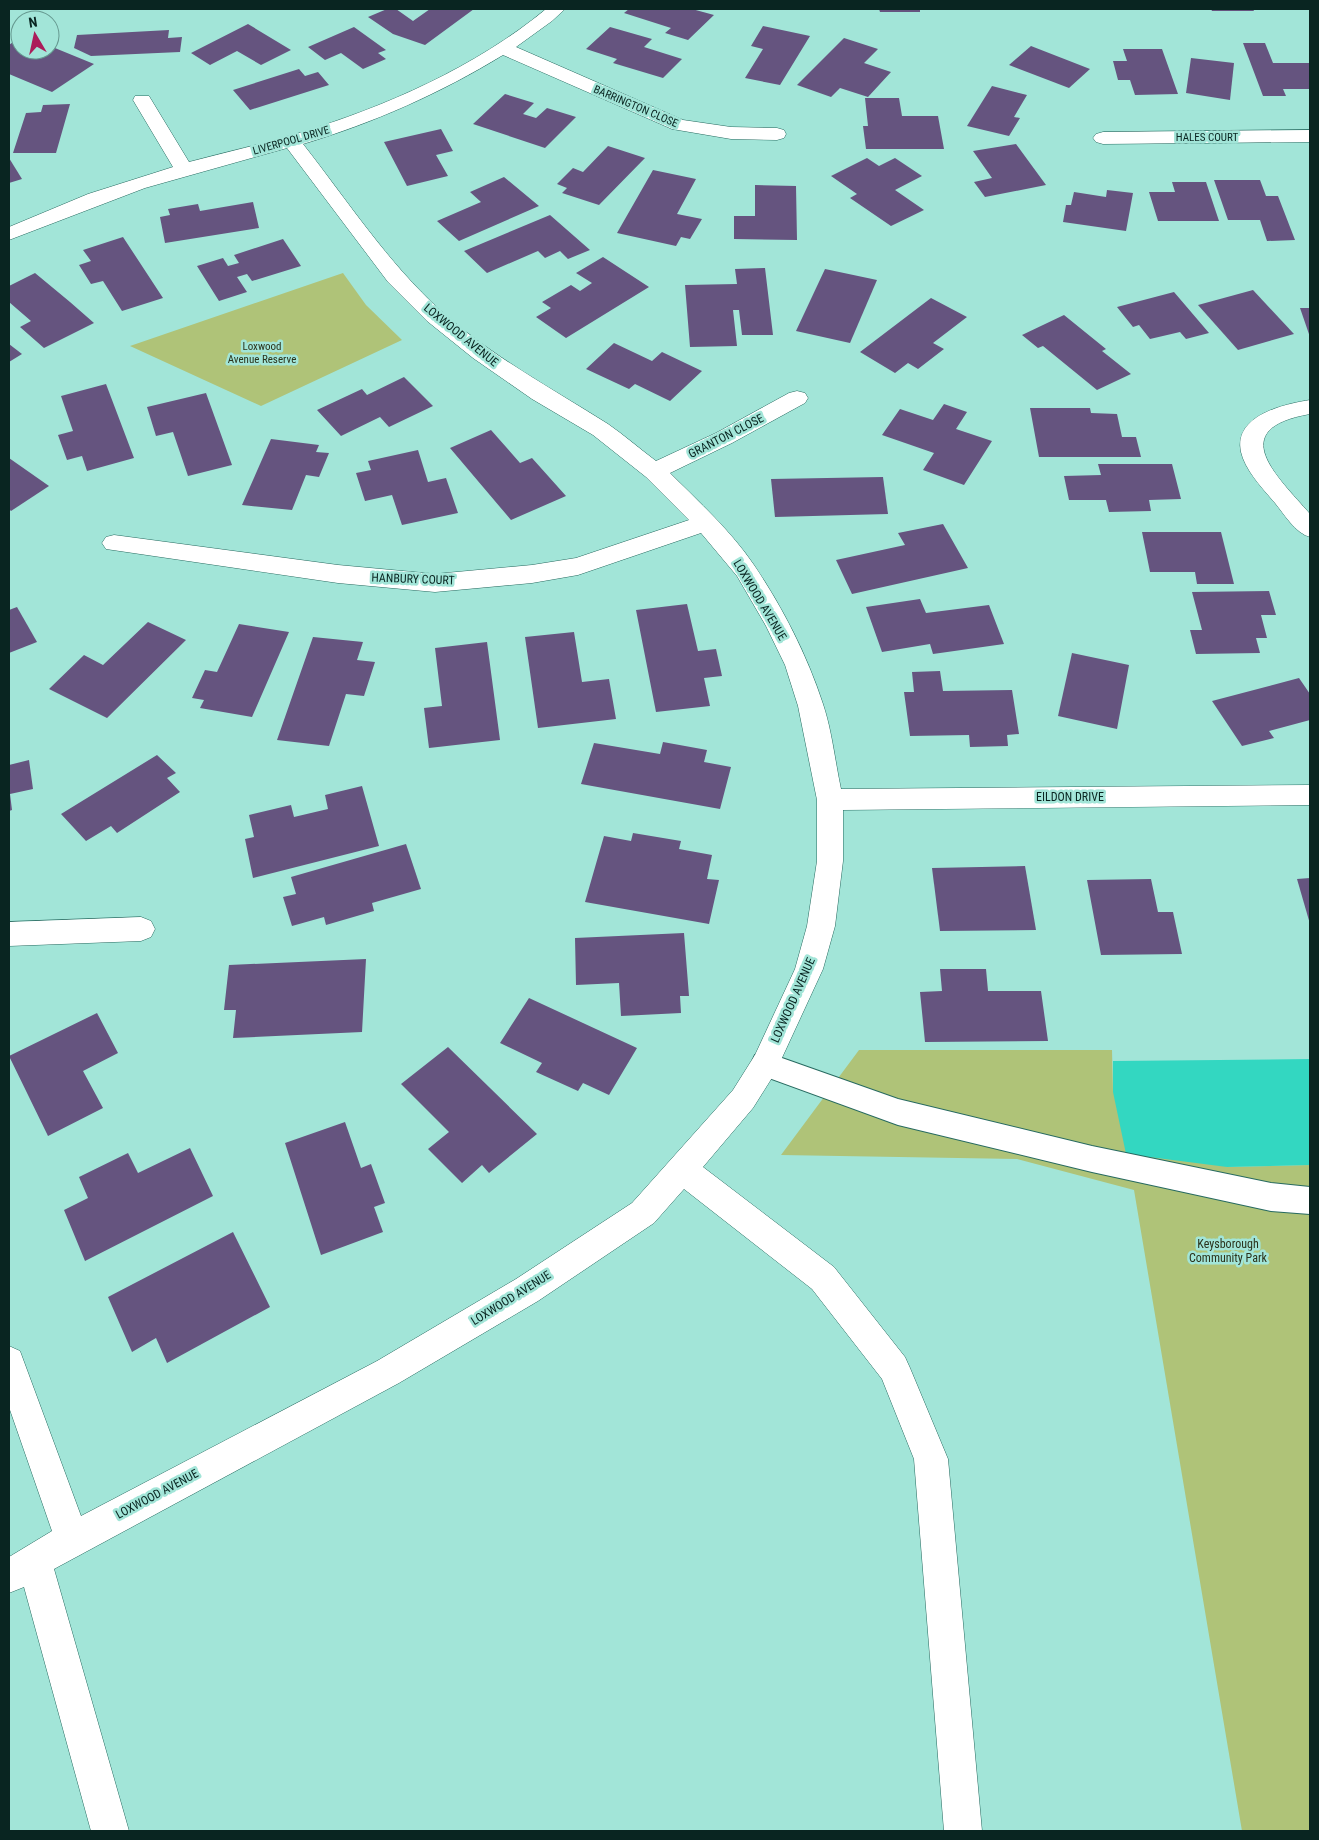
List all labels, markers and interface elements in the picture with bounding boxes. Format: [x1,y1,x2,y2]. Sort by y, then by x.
north arrow [10,10,60,60]
text: N [27,14,38,31]
street label: BARRINGTON CLOSE [592,83,680,130]
street label: LIVERPOOL DRIVE [251,123,331,158]
street label: HALES COURT [1176,131,1238,144]
street label: LOXWOOD AVENUE [421,301,501,369]
park label: Loxwood Avenue Reserve [228,340,296,366]
street label: GRANTON CLOSE [686,411,766,461]
street label: LOXWOOD AVENUE [730,557,790,643]
street label: HANBURY COURT [371,571,455,587]
street label: EILDON DRIVE [1036,790,1104,804]
street label: LOXWOOD AVENUE [768,955,818,1045]
park label: Keysborough Community Park [1189,1237,1268,1265]
street label: LOXWOOD AVENUE [469,1268,554,1328]
street label: LOXWOOD AVENUE [113,1466,201,1522]

